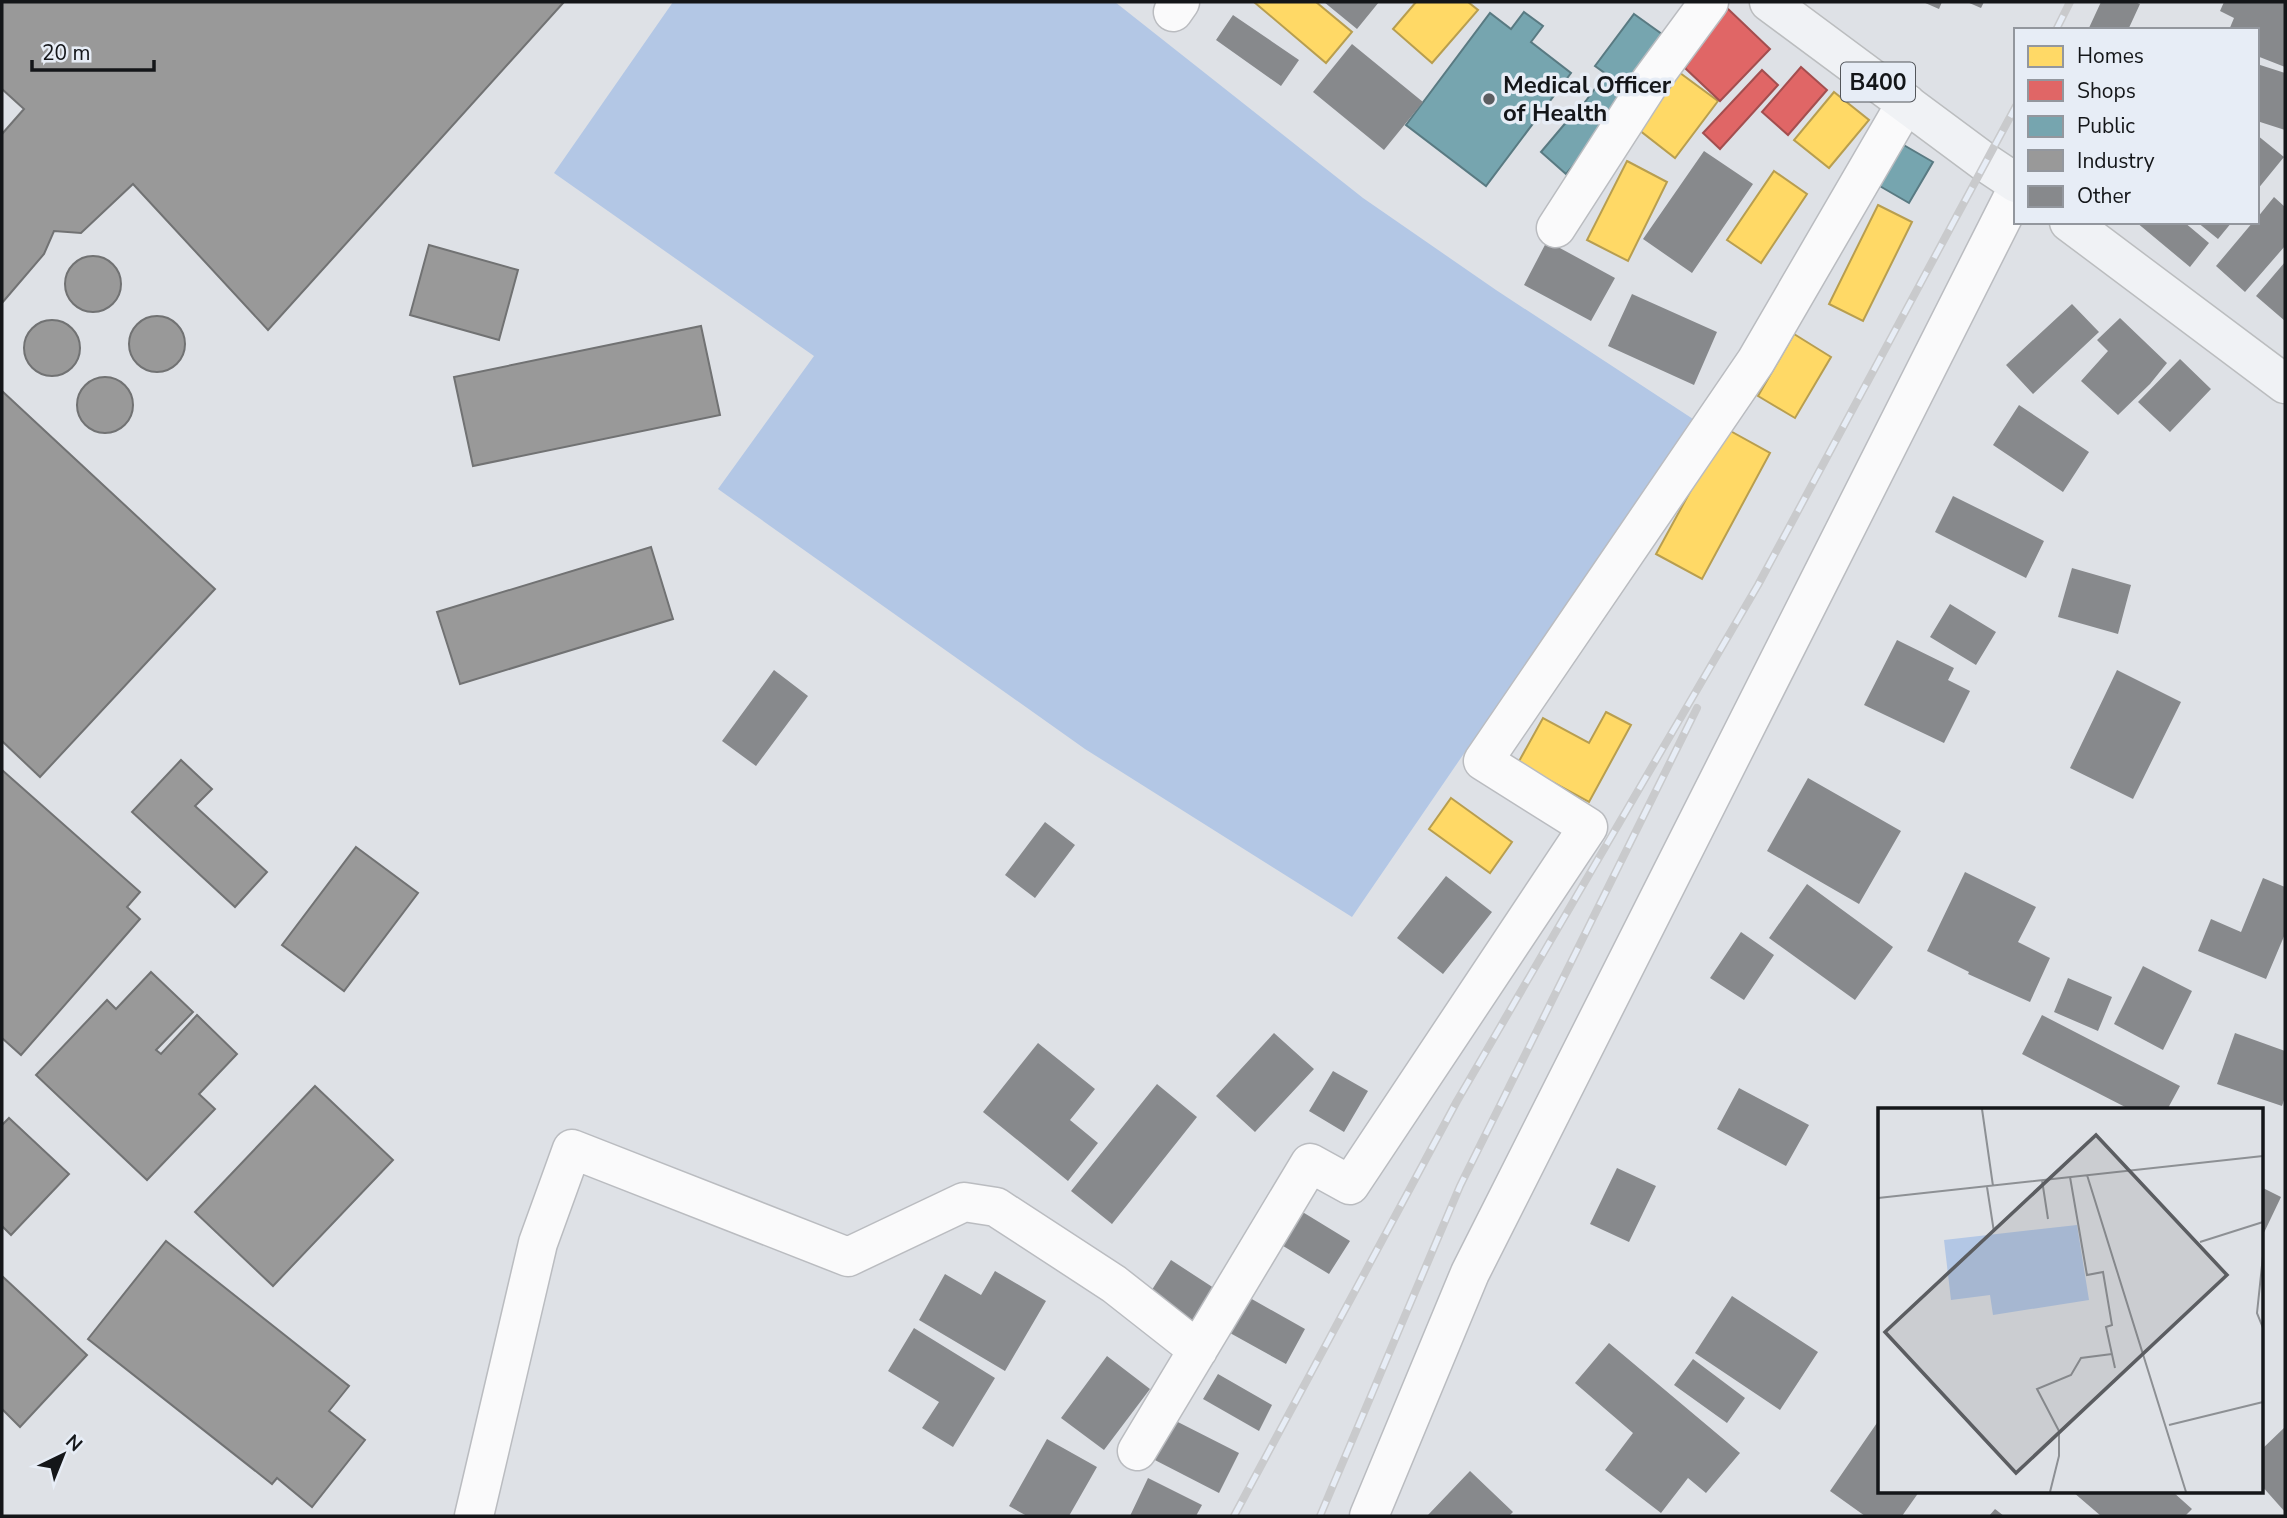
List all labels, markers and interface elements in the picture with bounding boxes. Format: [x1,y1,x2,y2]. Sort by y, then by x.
scale bar [32,28,154,72]
legend [2014,28,2259,224]
text: 20 m [42,39,91,67]
text: Homes [2077,42,2144,70]
road number: B400 [1841,62,1915,102]
place label: Medical Officer of Health [1503,69,1672,129]
text: Shops [2077,77,2136,105]
marker: Medical Officer of Health [1481,91,1497,107]
text: Public [2077,112,2135,140]
text: Industry [2077,147,2155,175]
text: Other [2077,182,2132,210]
inset map [1878,1108,2262,1494]
north arrow [28,1420,98,1490]
text: N [60,1429,88,1458]

